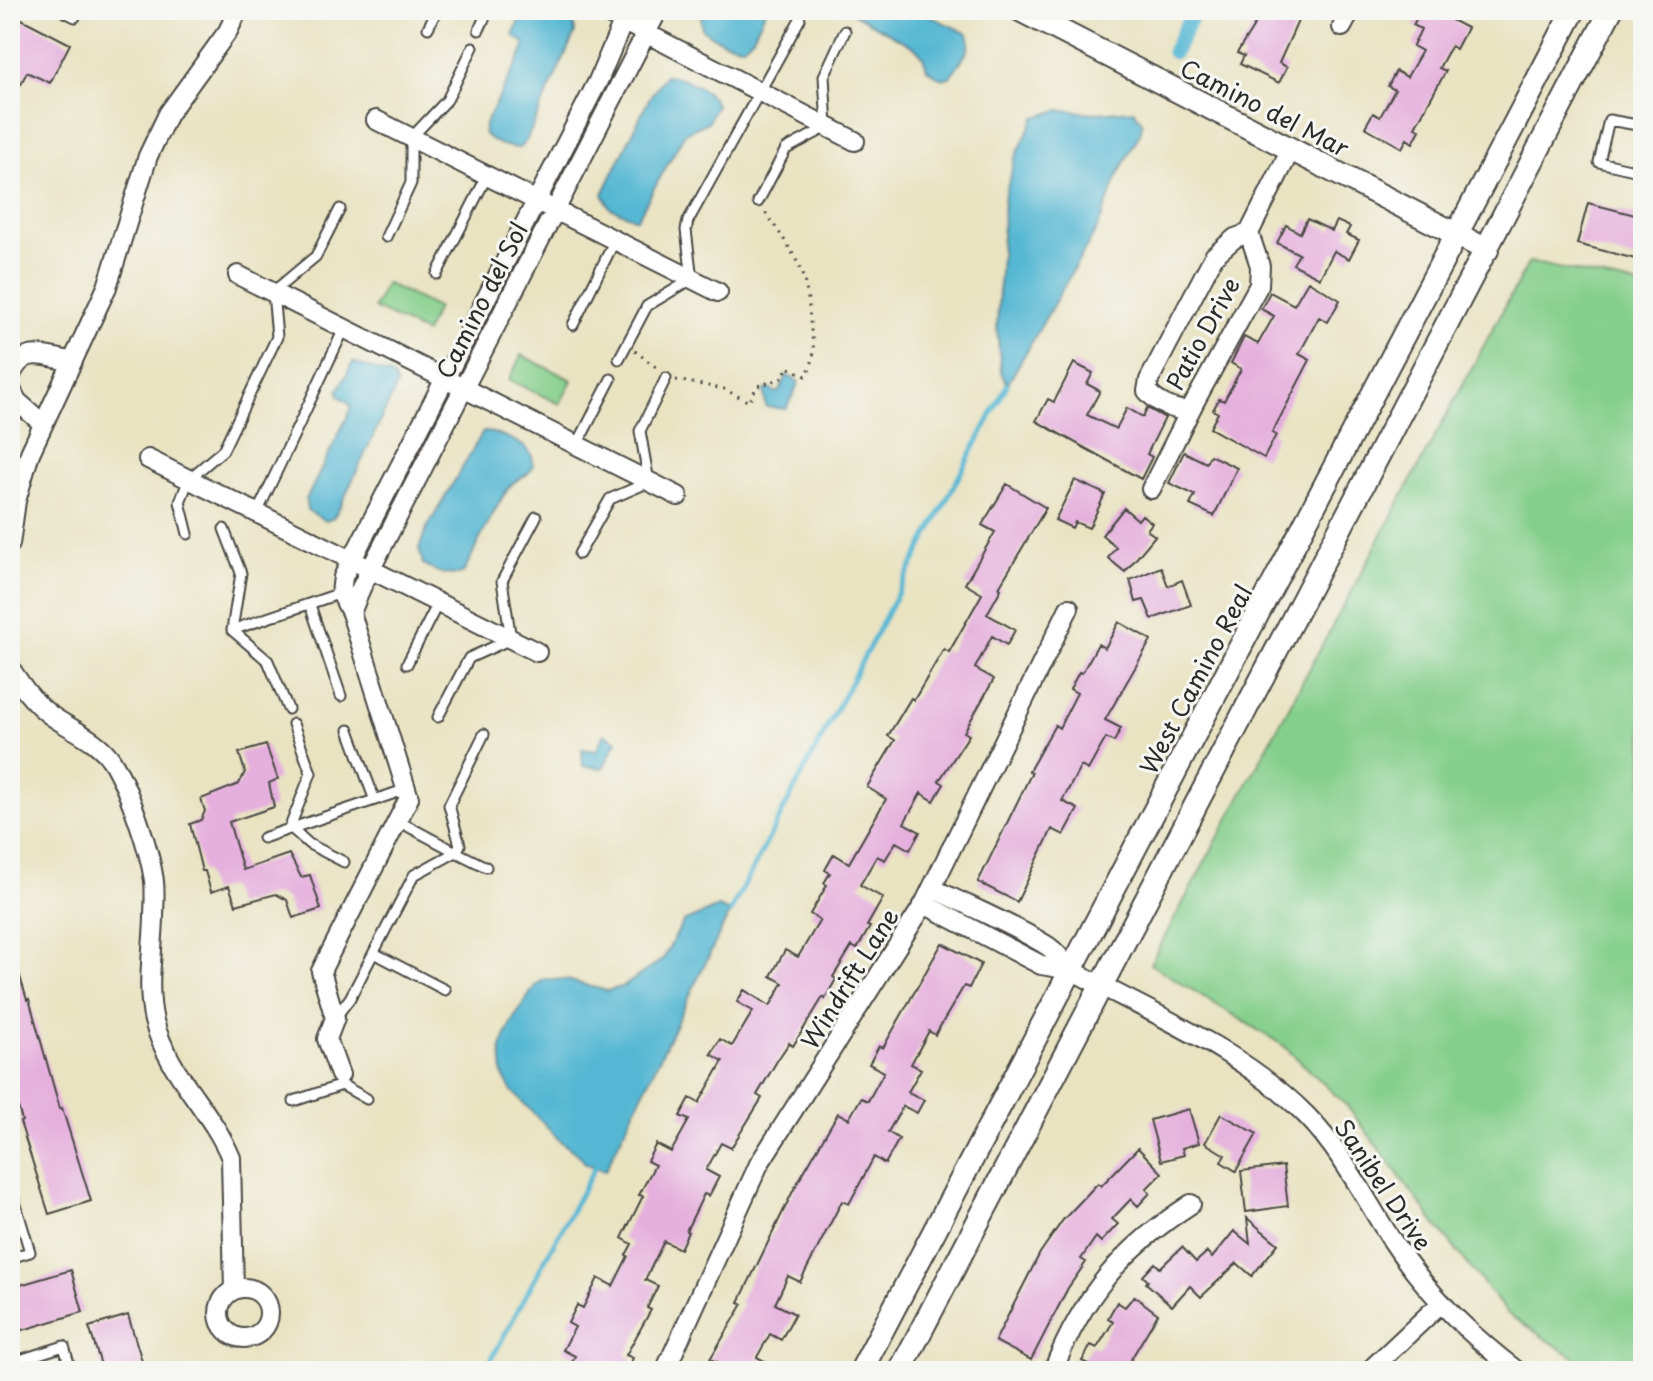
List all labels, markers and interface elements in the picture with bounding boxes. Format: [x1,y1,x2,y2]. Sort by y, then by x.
street label: Camino del Mar [1174,49,1356,165]
street label: Camino del Sol [426,216,536,384]
street label: Patio Drive [1156,270,1248,396]
street label: West Camino Real [1130,578,1260,780]
street label: Windrift Lane [791,900,907,1056]
street label: Sanibel Drive [1327,1111,1441,1257]

